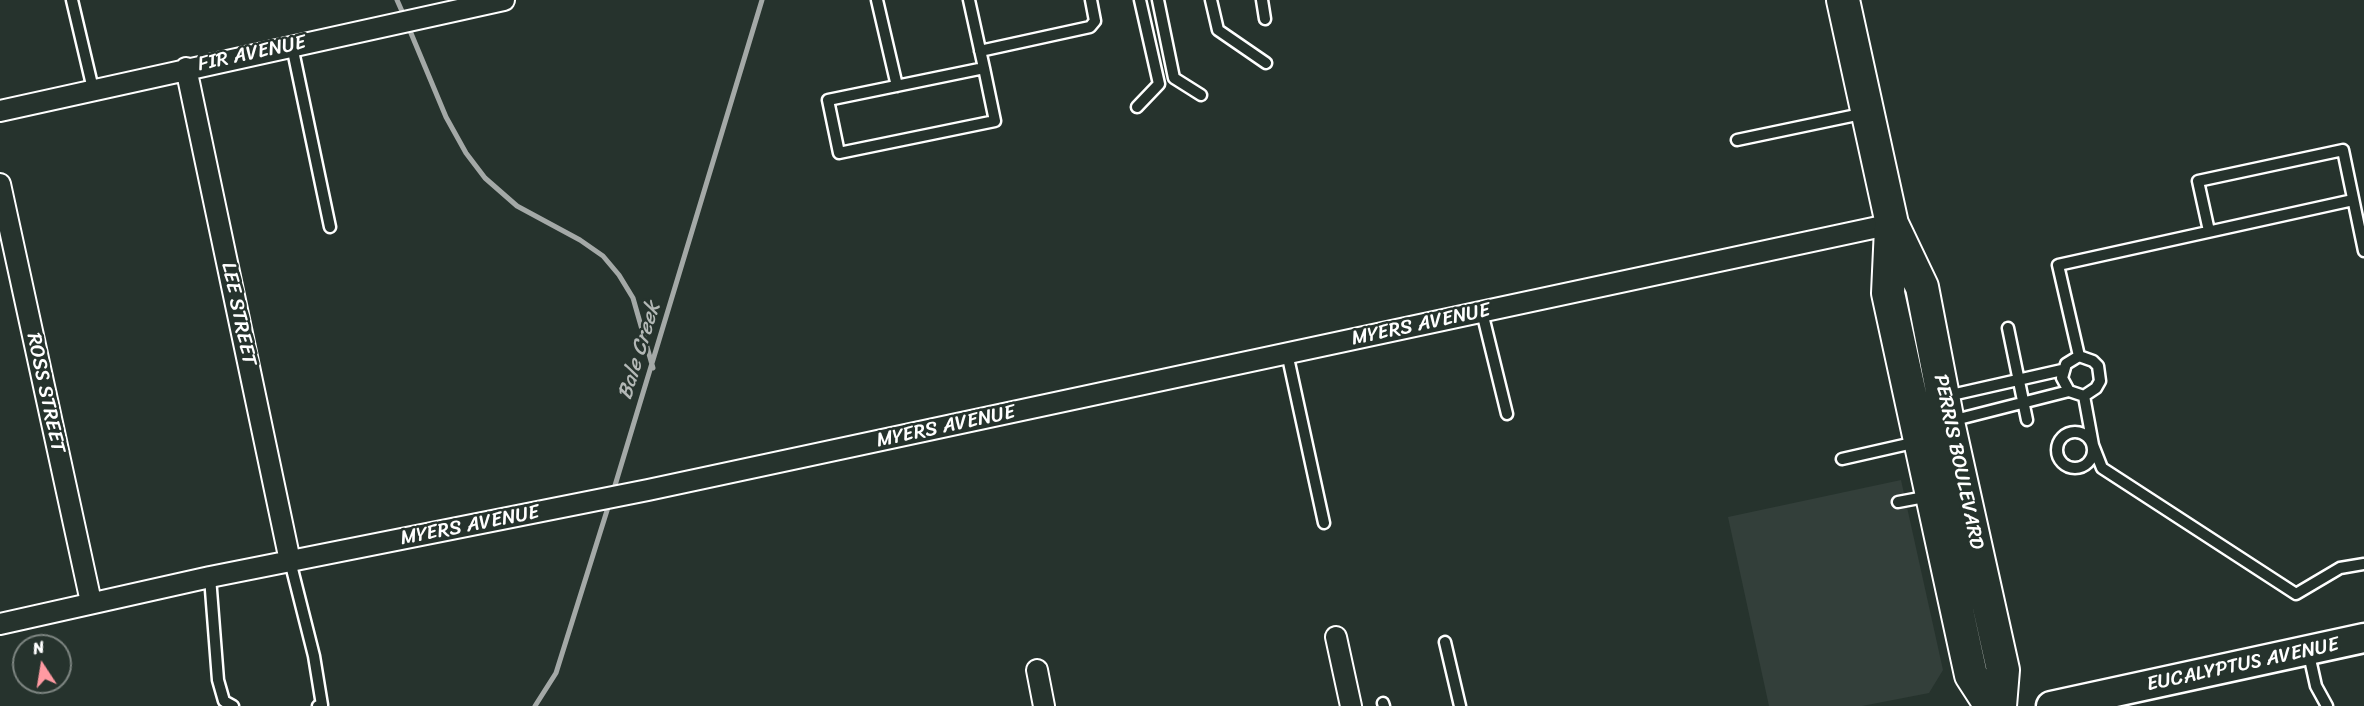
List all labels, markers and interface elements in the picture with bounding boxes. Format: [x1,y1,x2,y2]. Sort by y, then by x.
street label: FIR AVENUE [196,31,308,77]
street label: LEE STREET [215,260,261,368]
water label: Bale Creek [613,299,667,403]
street label: MYERS AVENUE [1349,299,1493,351]
street label: ROSS STREET [21,331,69,455]
street label: PERRIS BOULEVARD [1928,372,1988,552]
street label: MYERS AVENUE [874,401,1018,453]
street label: MYERS AVENUE [398,501,542,551]
text: N [30,633,47,663]
street label: EUCALYPTUS AVENUE [2145,633,2341,697]
north arrow [12,634,72,694]

